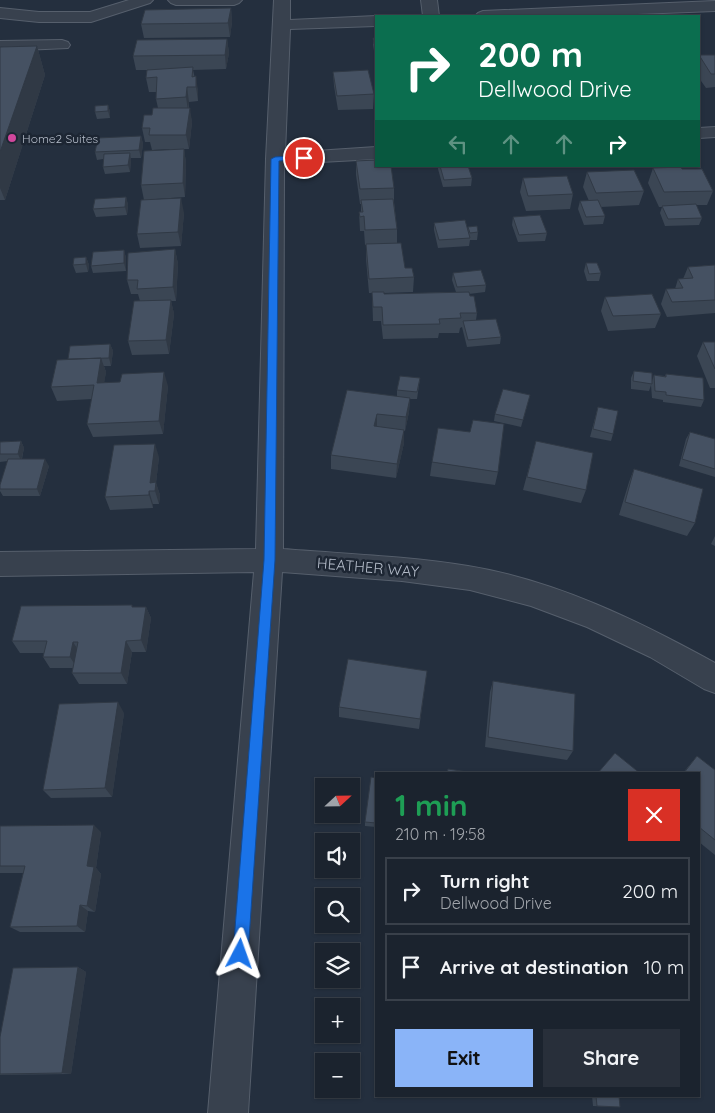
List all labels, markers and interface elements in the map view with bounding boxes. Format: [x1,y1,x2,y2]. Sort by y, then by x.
text: 200 m [478,32,583,76]
icon: right [395,35,460,100]
text: Dellwood Drive [478,75,632,103]
icon: left [444,130,472,158]
icon: ahead [497,130,525,158]
icon: ahead [550,130,578,158]
icon: right [603,130,631,158]
place label: Home2 Suites [22,131,98,146]
marker: Home2 Suites [6,132,18,144]
pin [283,137,325,179]
icon: arrive [290,144,318,172]
street label: HEATHER WAY [316,553,420,581]
north arrow [315,778,360,822]
map controls [315,778,360,1098]
text: 1 min [395,786,468,824]
button: close [628,789,680,841]
text: 210 m · 19:58 [395,824,485,844]
button: sound [315,833,360,878]
text: Turn right [440,869,529,893]
icon: right [397,877,425,905]
text: 200 m [622,879,678,903]
button: search [315,888,360,933]
text: Dellwood Drive [440,893,552,913]
position arrow [213,927,265,979]
button: layers [315,943,360,988]
icon: arrive [397,953,425,981]
text: Arrive at destination [440,955,629,979]
text: 10 m [644,955,684,979]
button: + [315,998,360,1043]
button: Exit [395,1029,533,1087]
button: Share [543,1029,680,1087]
button: − [315,1053,360,1098]

